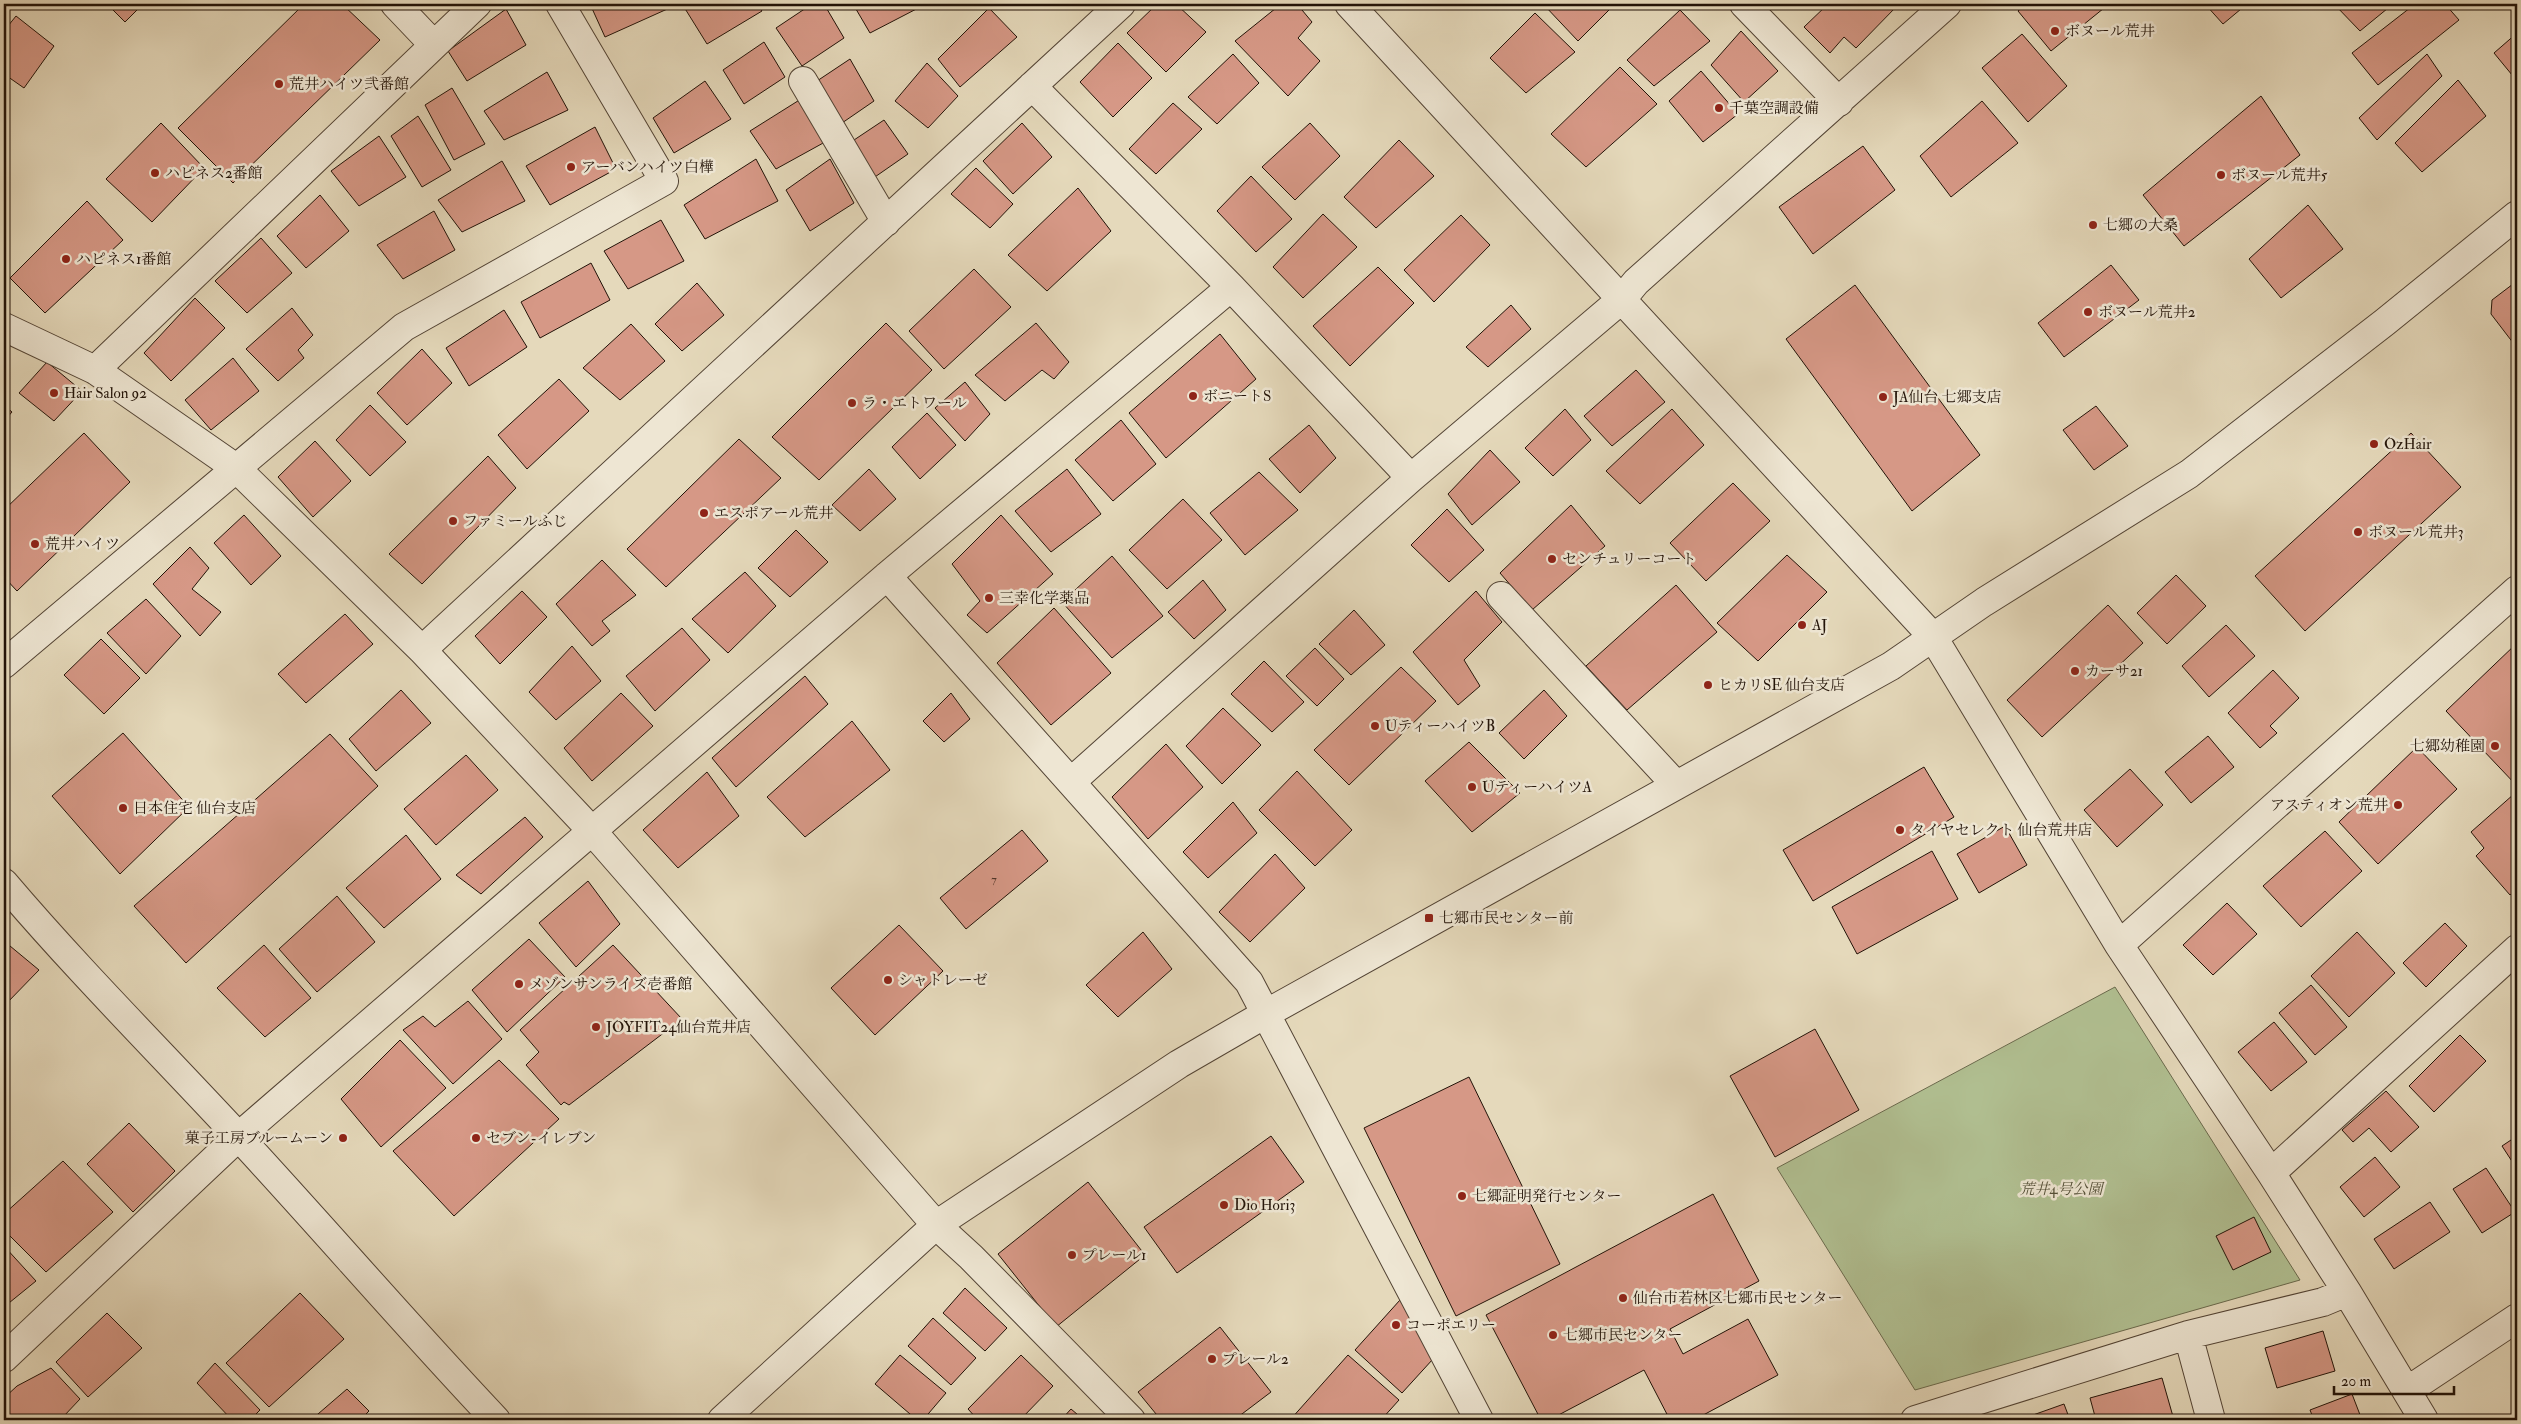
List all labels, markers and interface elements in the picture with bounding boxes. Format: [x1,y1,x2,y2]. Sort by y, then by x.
place label: ボヌール荒井 [2065,22,2155,41]
marker: ボヌール荒井 [2049,25,2061,37]
place label: 荒井ハイツ弐番館 [289,75,409,94]
marker: 荒井ハイツ弐番館 [273,78,285,90]
place label: 千葉空調設備 [1729,99,1819,118]
marker: 千葉空調設備 [1713,102,1725,114]
place label: アーバンハイツ白樺 [581,158,714,177]
marker: アーバンハイツ白樺 [565,161,577,173]
place label: ハピネス2番館 [165,164,263,183]
place label: ボヌール荒井5 [2231,166,2328,185]
marker: ハピネス2番館 [149,167,161,179]
marker: ボヌール荒井5 [2215,169,2227,181]
place label: 七郷の大桑 [2103,216,2178,235]
marker: 七郷の大桑 [2087,219,2099,231]
place label: ハピネス1番館 [76,250,171,269]
marker: ハピネス1番館 [60,253,72,265]
place label: ボヌール荒井2 [2098,303,2196,322]
marker: ボヌール荒井2 [2082,306,2094,318]
place label: Hair Salon 92 [64,384,147,403]
marker: Hair Salon 92 [48,387,60,399]
place label: ボニートS [1203,387,1271,406]
place label: JA仙台 七郷支店 [1892,388,2002,408]
marker: ボニートS [1187,390,1199,402]
marker: JA仙台 七郷支店 [1877,391,1889,403]
place label: ラ・エトワール [862,394,967,413]
marker: ラ・エトワール [846,397,858,409]
place label: OzHair [2384,435,2432,454]
marker: OzHair [2368,438,2380,450]
place label: エスポアール荒井 [714,504,833,523]
marker: エスポアール荒井 [698,507,710,519]
place label: ファミールふじ [463,512,567,531]
marker: ファミールふじ [447,515,459,527]
place label: ボヌール荒井3 [2368,523,2463,542]
marker: ボヌール荒井3 [2352,526,2364,538]
place label: 荒井ハイツ [45,535,120,554]
marker: 荒井ハイツ [29,538,41,550]
place label: センチュリーコート [1562,550,1697,569]
marker: センチュリーコート [1546,553,1558,565]
place label: 三幸化学薬品 [999,589,1089,608]
marker: 三幸化学薬品 [983,592,995,604]
place label: AJ [1811,616,1827,636]
marker: AJ [1796,619,1808,631]
place label: カーサ21 [2085,662,2143,681]
marker: カーサ21 [2069,665,2081,677]
place label: ヒカリSE 仙台支店 [1718,676,1845,695]
marker: ヒカリSE 仙台支店 [1702,679,1714,691]
place label: UティーハイツB [1385,717,1495,736]
marker: UティーハイツB [1369,720,1381,732]
place label: 七郷幼稚園 [2410,737,2485,756]
marker: 七郷幼稚園 [2489,740,2501,752]
place label: UティーハイツA [1482,778,1593,797]
marker: UティーハイツA [1466,781,1478,793]
place label: アスティオン荒井 [2270,796,2388,815]
place label: 日本住宅 仙台支店 [133,799,256,818]
marker: アスティオン荒井 [2392,799,2404,811]
marker: 日本住宅 仙台支店 [117,802,129,814]
place label: タイヤセレクト 仙台荒井店 [1910,821,2093,840]
marker: タイヤセレクト 仙台荒井店 [1894,824,1906,836]
house number: 7 [991,872,997,887]
place label: 七郷市民センター前 [1439,909,1573,928]
marker: 七郷市民センター前 [1423,912,1435,924]
place label: シャトレーゼ [898,971,987,990]
marker: シャトレーゼ [882,974,894,986]
place label: メゾンサンライズ壱番館 [529,975,692,994]
marker: メゾンサンライズ壱番館 [513,978,525,990]
place label: JOYFIT24仙台荒井店 [605,1018,751,1038]
marker: JOYFIT24仙台荒井店 [590,1021,602,1033]
place label: 菓子工房ブルームーン [185,1129,333,1148]
place label: セブン-イレブン [486,1129,596,1148]
marker: 菓子工房ブルームーン [337,1132,349,1144]
marker: セブン-イレブン [470,1132,482,1144]
park label: 荒井4号公園 [2019,1180,2106,1199]
place label: 七郷証明発行センター [1472,1187,1621,1206]
marker: 七郷証明発行センター [1456,1190,1468,1202]
place label: Dio Hori3 [1234,1196,1295,1215]
marker: Dio Hori3 [1218,1199,1230,1211]
place label: プレール1 [1082,1246,1146,1265]
marker: プレール1 [1066,1249,1078,1261]
place label: 仙台市若林区七郷市民センター [1633,1289,1842,1308]
marker: 仙台市若林区七郷市民センター [1617,1292,1629,1304]
place label: コーポエリー [1406,1316,1496,1335]
marker: コーポエリー [1390,1319,1402,1331]
place label: 七郷市民センター [1563,1326,1682,1345]
marker: 七郷市民センター [1547,1329,1559,1341]
place label: プレール2 [1222,1350,1289,1369]
marker: プレール2 [1206,1353,1218,1365]
scale bar [2334,1364,2454,1396]
text: 20 m [2341,1372,2371,1391]

